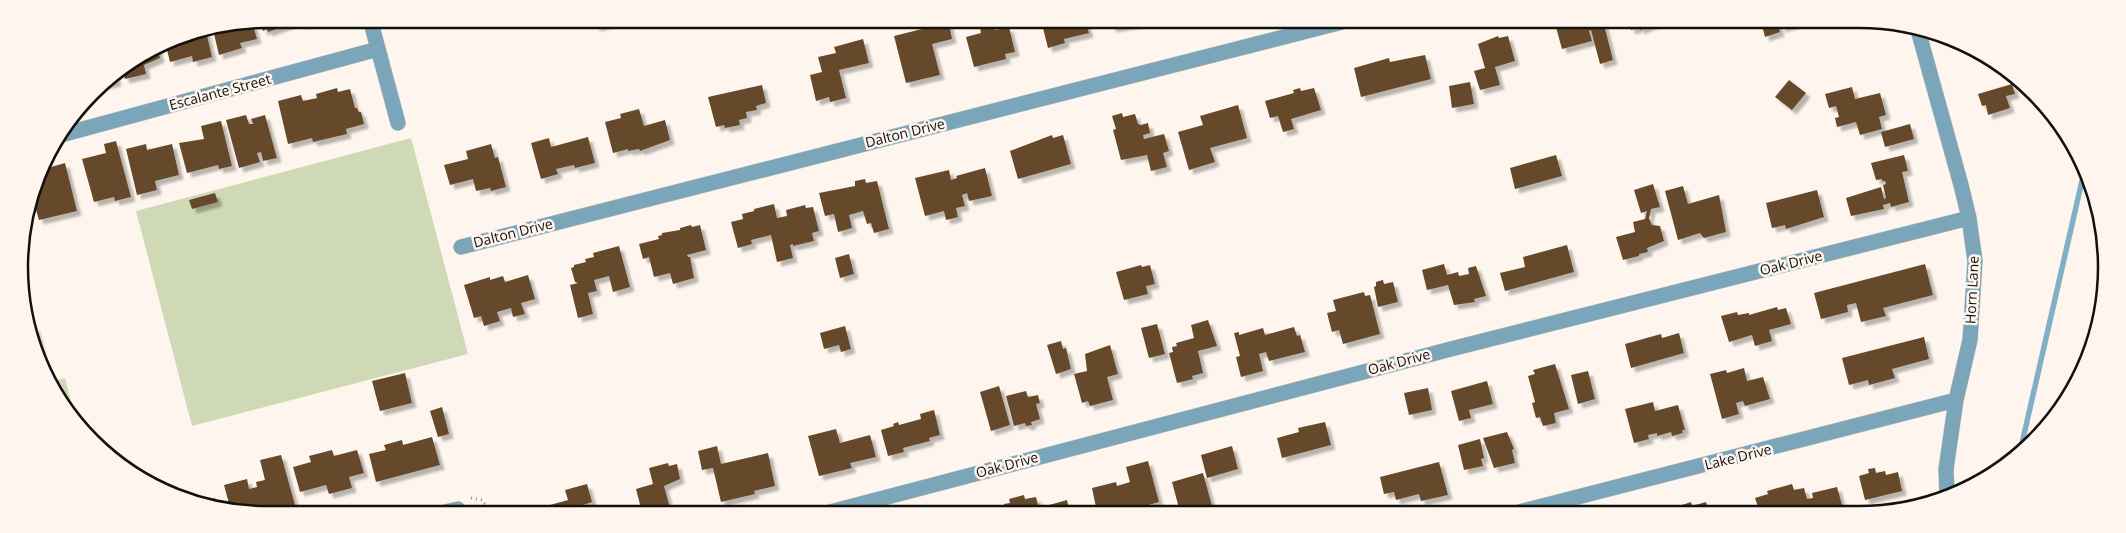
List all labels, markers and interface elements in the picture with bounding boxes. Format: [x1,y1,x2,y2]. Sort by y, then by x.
street label: Escalante Street [167,69,273,114]
street label: Dalton Drive [863,113,947,152]
street label: Dalton Drive [471,213,555,252]
street label: Oak Drive [1758,246,1824,279]
street label: Horn Lane [1960,255,1983,325]
street label: Oak Drive [1366,344,1432,379]
street label: Lake Drive [1702,439,1773,474]
street label: Oak Drive [974,447,1040,482]

